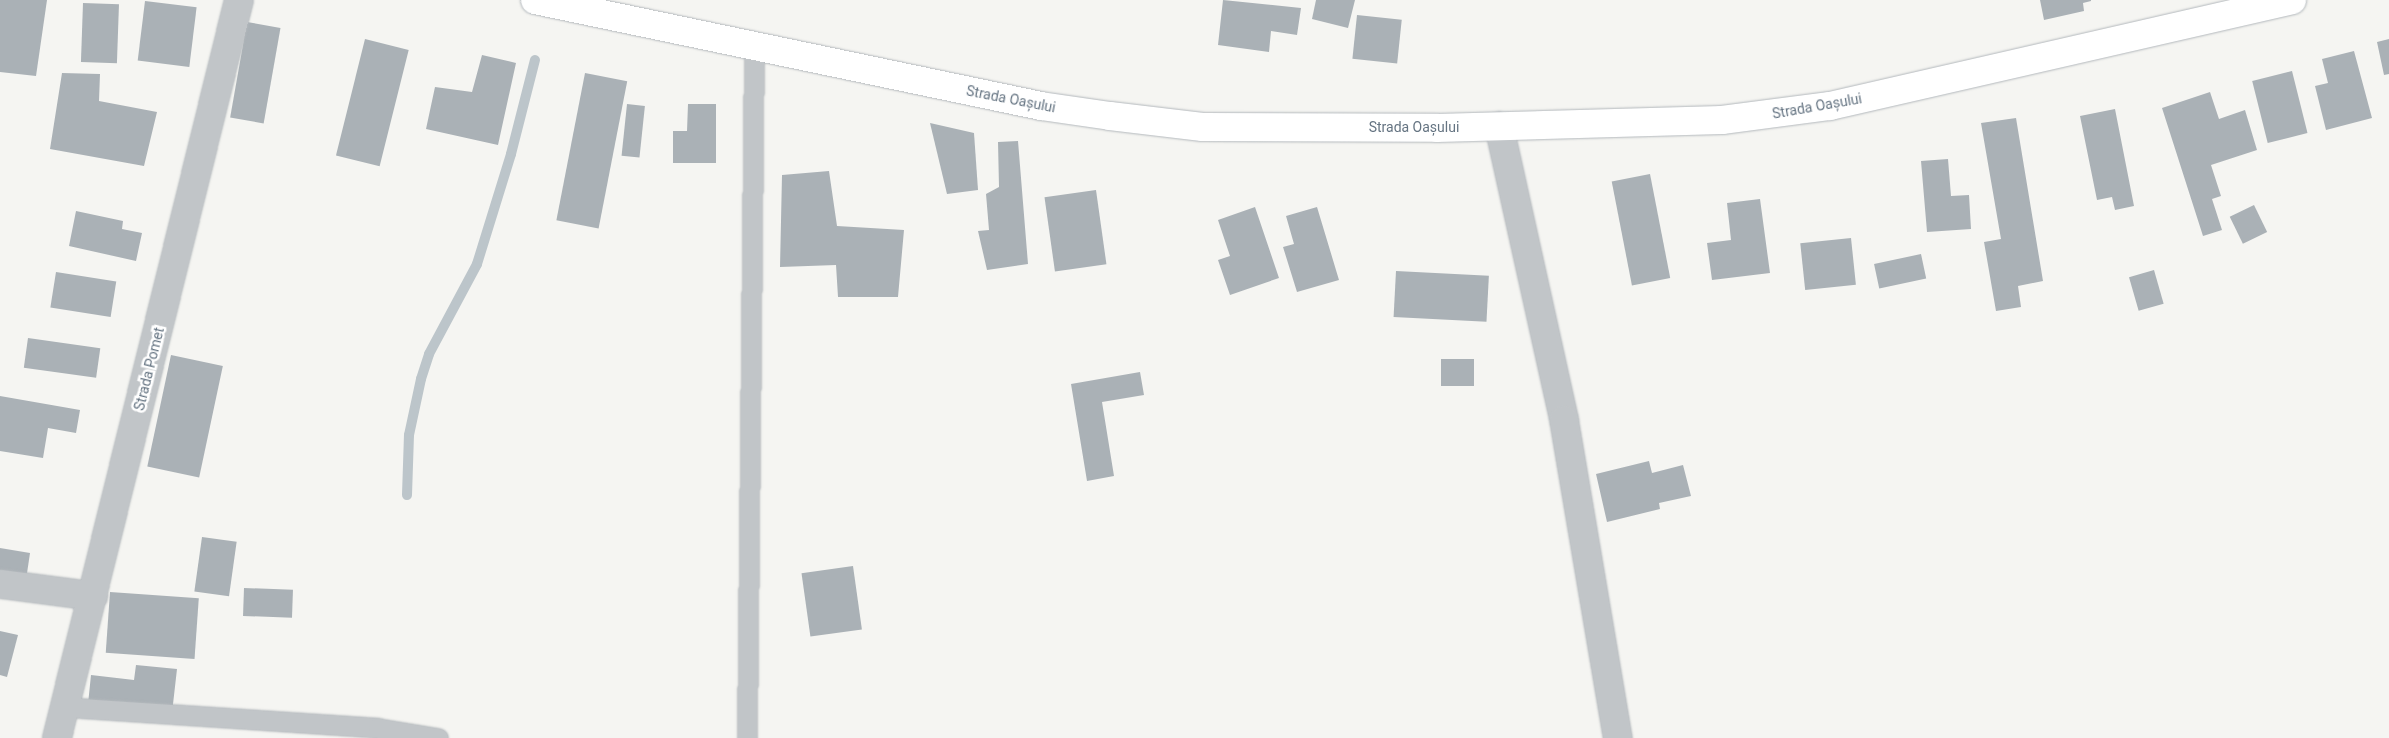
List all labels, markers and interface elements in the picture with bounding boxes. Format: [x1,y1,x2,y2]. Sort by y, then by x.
street label: Strada Oașului [965,82,1057,116]
street label: Strada Oașului [1771,90,1863,122]
street label: Strada Oașului [1369,119,1459,135]
street label: Strada Pomet [131,326,167,412]

